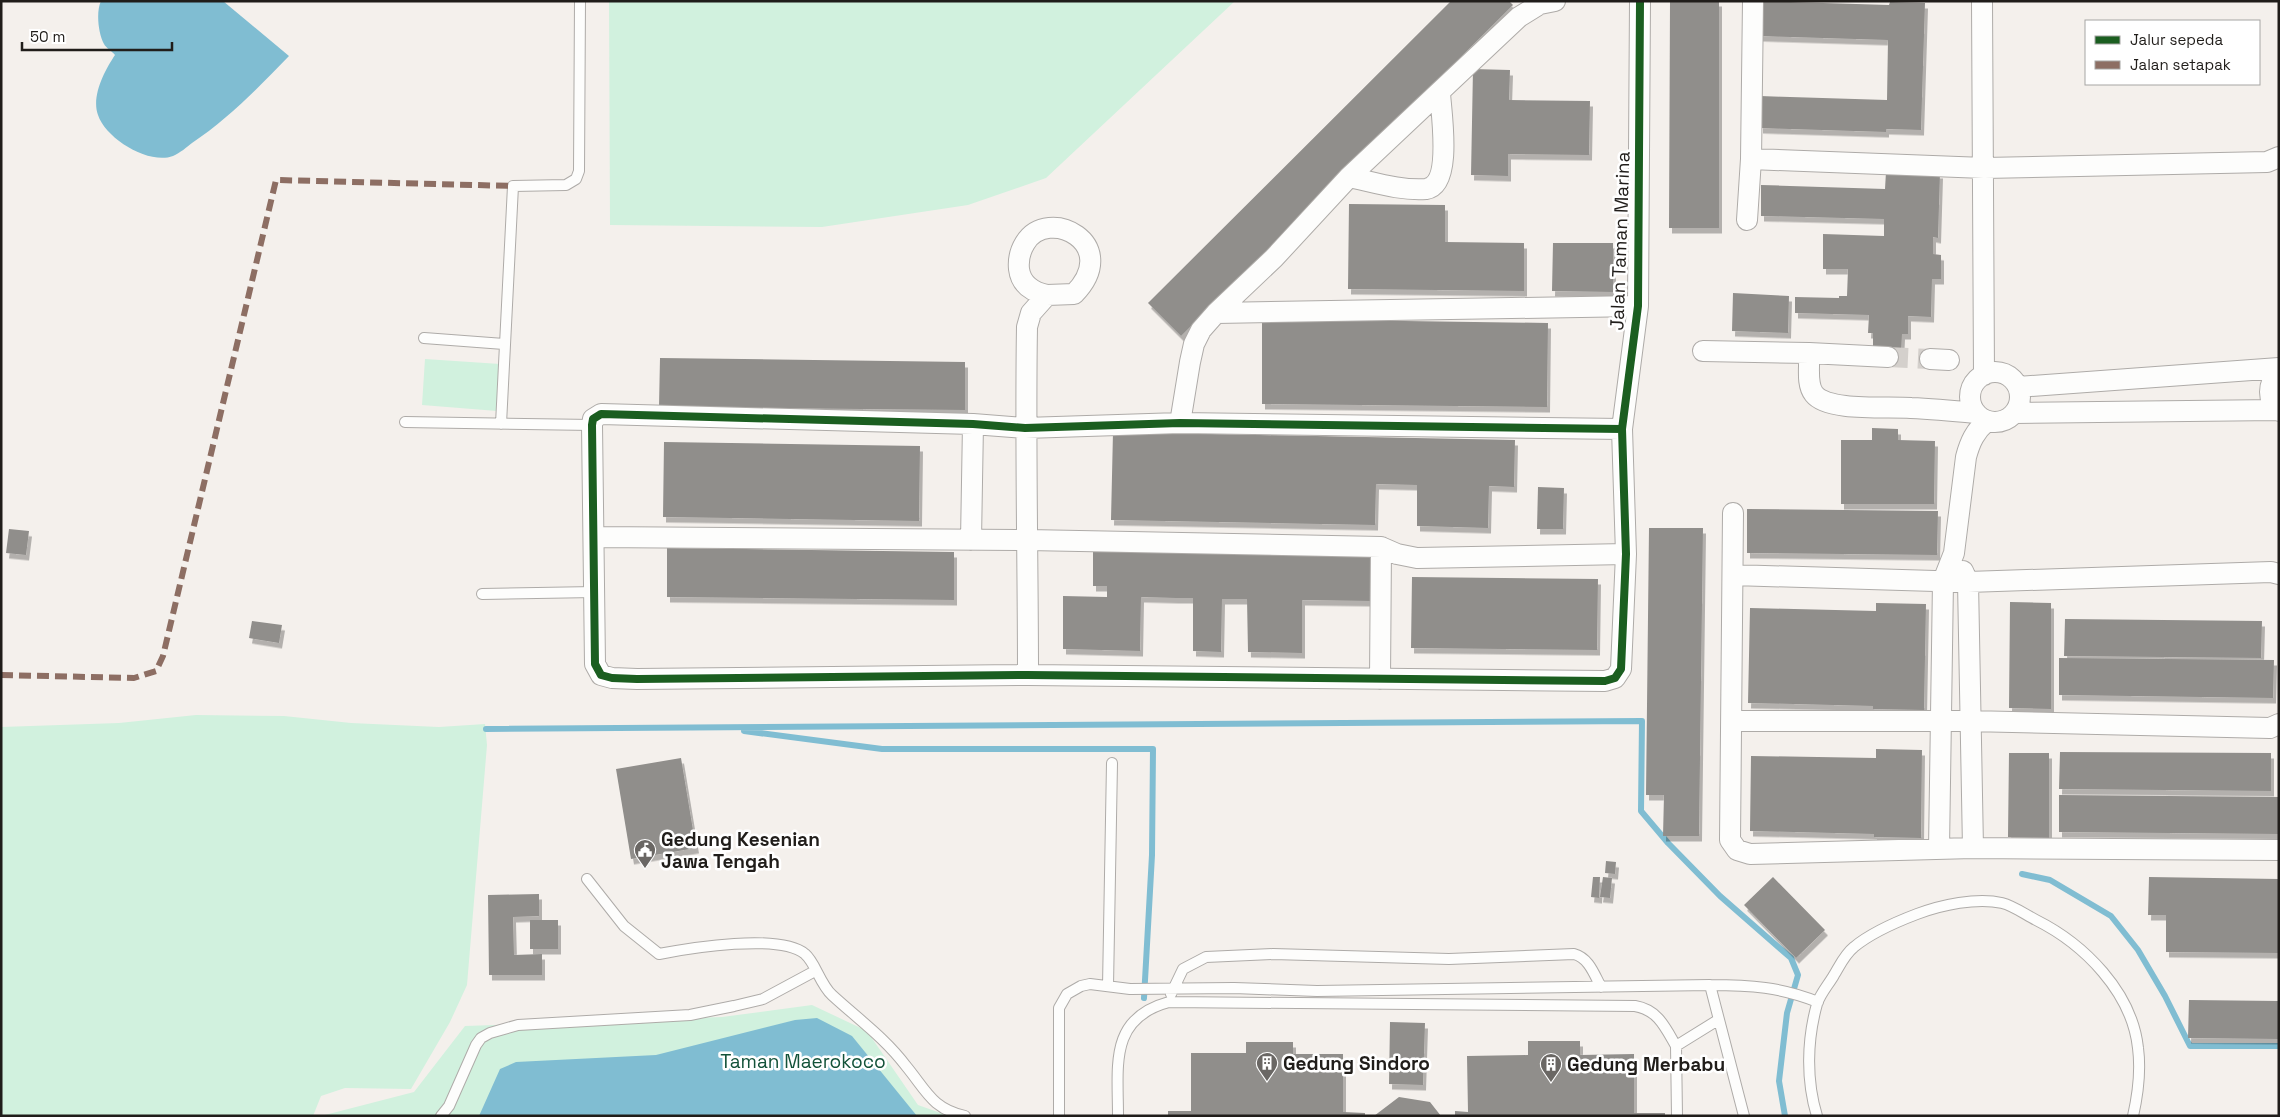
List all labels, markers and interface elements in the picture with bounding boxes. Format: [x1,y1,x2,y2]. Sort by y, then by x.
scale bar [22,20,172,52]
legend [2085,20,2260,85]
text: 50 m [30,27,65,46]
text: Jalur sepeda [2130,30,2224,49]
text: Jalan setapak [2130,55,2231,74]
street label: Jalan Taman Marina [1604,151,1636,331]
place label: Gedung Kesenian Jawa Tengah [661,827,820,874]
public building icon: Gedung Kesenian Jawa Tengah [633,838,657,869]
park label: Taman Maerokoco [720,1049,886,1074]
building icon: Gedung Sindoro [1255,1051,1279,1082]
place label: Gedung Sindoro [1283,1051,1430,1076]
building icon: Gedung Merbabu [1539,1052,1563,1083]
place label: Gedung Merbabu [1567,1052,1725,1077]

